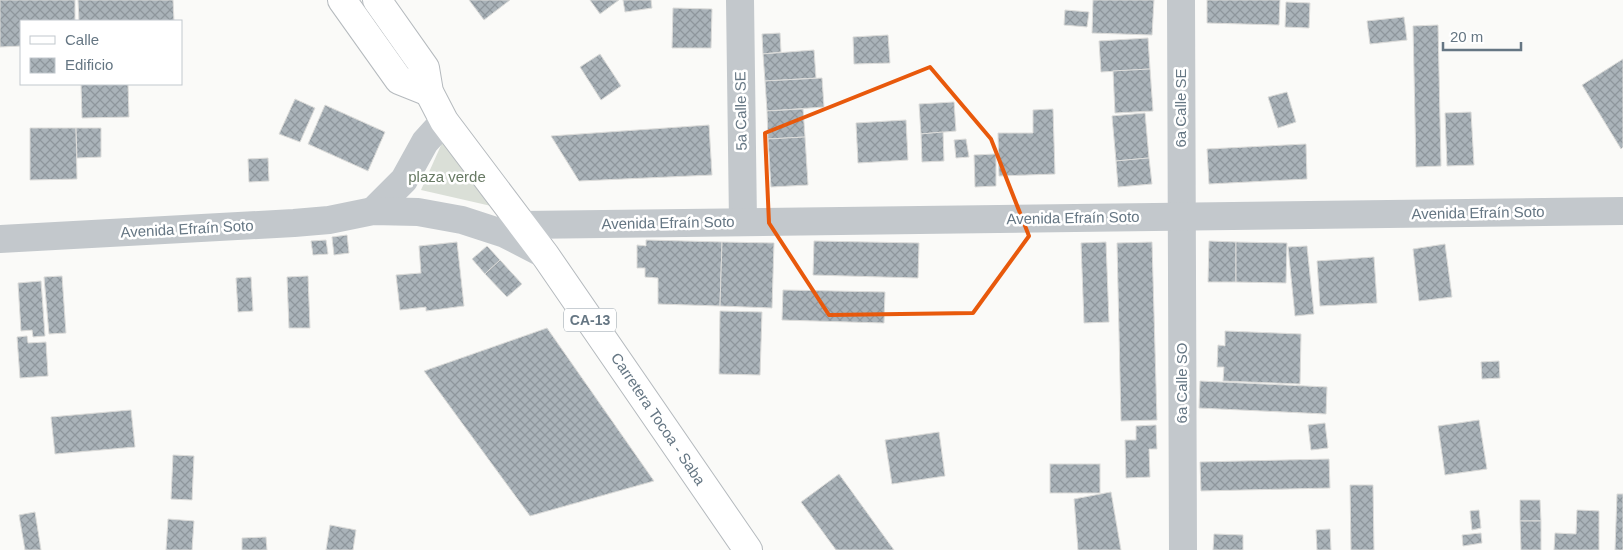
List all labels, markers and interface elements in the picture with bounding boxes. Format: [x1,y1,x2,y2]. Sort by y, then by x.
legend [20,20,182,85]
scale bar [1443,20,1520,52]
text: 20 m [1450,28,1483,45]
text: Calle [65,31,99,48]
text: Edificio [65,56,113,73]
street label: 6a Calle SE [1172,68,1189,148]
street label: 5a Calle SE [731,71,750,151]
park label: plaza verde [408,168,486,185]
street label: Avenida Efraín Soto [1411,203,1545,222]
street label: Avenida Efraín Soto [1006,208,1140,227]
street label: Avenida Efraín Soto [601,213,735,232]
street label: Avenida Efraín Soto [120,217,254,240]
road number: CA-13 [564,308,616,332]
street label: 6a Calle SO [1173,343,1190,423]
street label: Carretera Tocoa - Saba [608,349,709,489]

